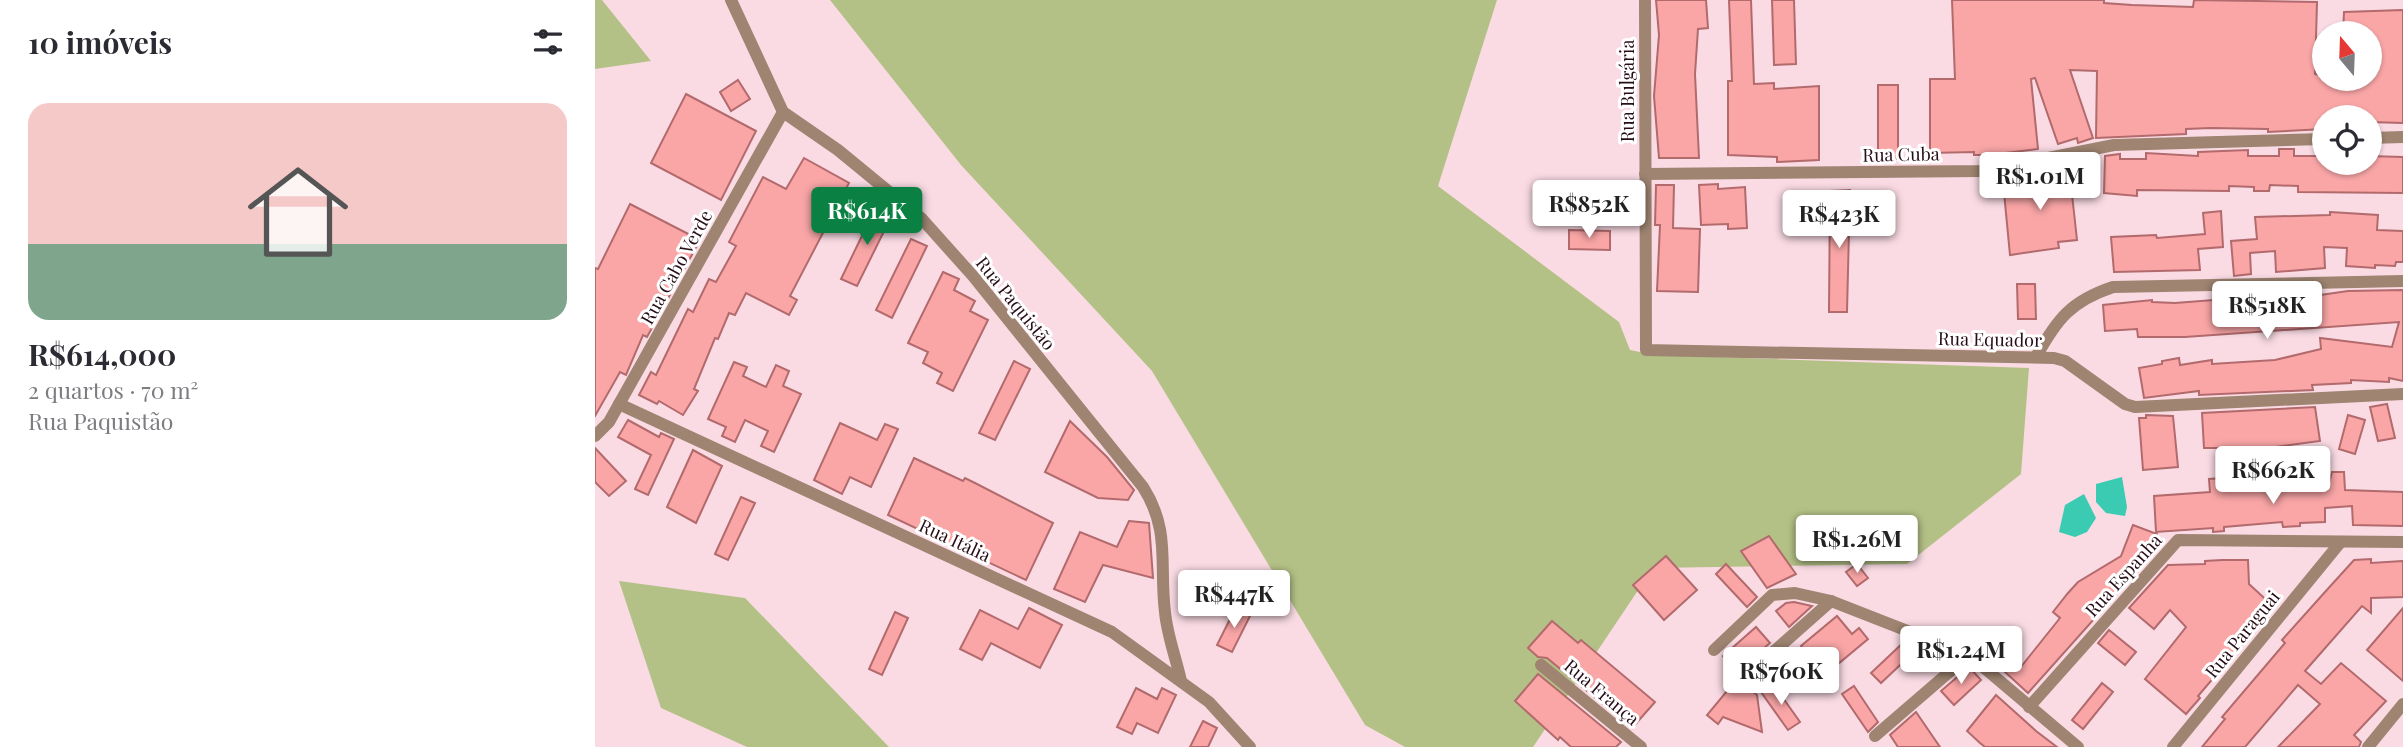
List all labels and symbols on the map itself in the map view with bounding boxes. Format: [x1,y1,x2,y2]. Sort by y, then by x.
north arrow [2312,21,2382,91]
street label: Rua Bulgária [1615,40,1639,142]
street label: Rua Cuba [1862,141,1940,167]
pin: R$1.01M [1975,152,2105,212]
pin: R$852K [1532,180,1646,240]
pin: R$614K [810,188,924,247]
pin: R$423K [1782,190,1896,250]
street label: Rua Cabo Verde [635,206,717,328]
street label: Rua Paquistão [971,251,1061,355]
pin: R$518K [2210,282,2324,341]
street label: Rua Equador [1938,326,2042,352]
pin: R$662K [2216,447,2330,506]
street label: Rua Itália [915,513,995,567]
pin: R$1.26M [1792,516,1922,575]
street label: Rua Espanha [2079,528,2167,622]
pin: R$447K [1177,570,1291,630]
street label: Rua Paraguai [2199,585,2285,683]
pin: R$1.24M [1896,626,2026,686]
pin: R$760K [1724,648,1838,707]
street label: Rua França [1559,654,1645,730]

